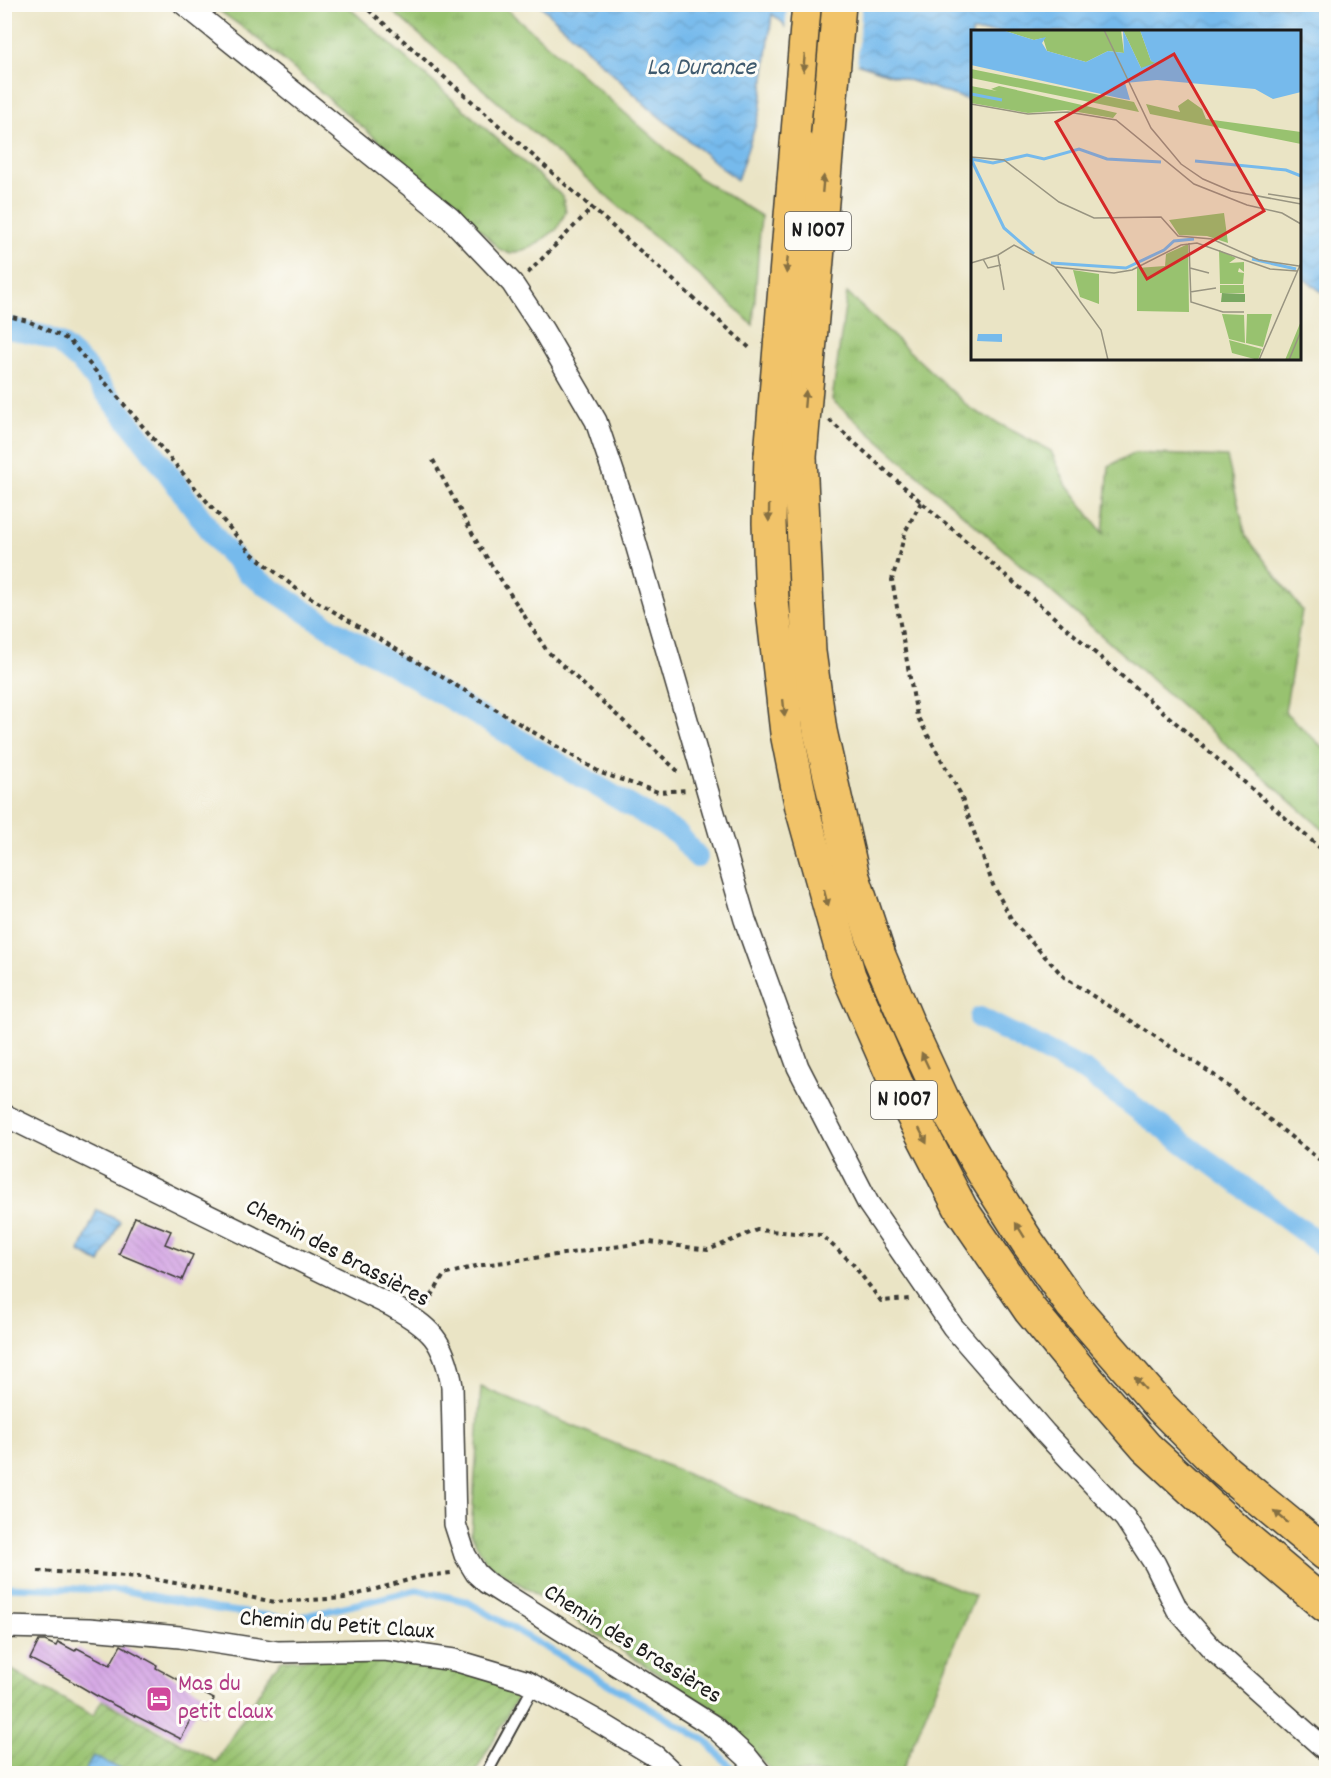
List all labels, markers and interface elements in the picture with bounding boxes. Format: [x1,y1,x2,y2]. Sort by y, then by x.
inset map [971,30,1301,360]
water label: La Durance [646,50,757,87]
one-way arrow [800,53,809,72]
one-way arrow [818,174,828,193]
road number: N 1007 [785,212,851,250]
one-way arrow [782,256,792,275]
one-way arrow [800,389,810,408]
one-way arrow [764,504,774,523]
one-way arrow [779,698,789,717]
one-way arrow [822,889,831,907]
one-way arrow [920,1052,929,1069]
road number: N 1007 [871,1081,937,1119]
one-way arrow [918,1128,928,1145]
street label: Chemin des Brassières [239,1191,435,1317]
one-way arrow [1014,1222,1025,1238]
one-way arrow [1134,1376,1147,1391]
one-way arrow [1273,1511,1289,1524]
street label: Chemin des Brassières [536,1576,728,1714]
street label: Chemin du Petit Claux [238,1602,436,1650]
place label: Mas du petit claux [178,1668,273,1730]
hotel icon: Mas du petit claux [144,1684,174,1714]

